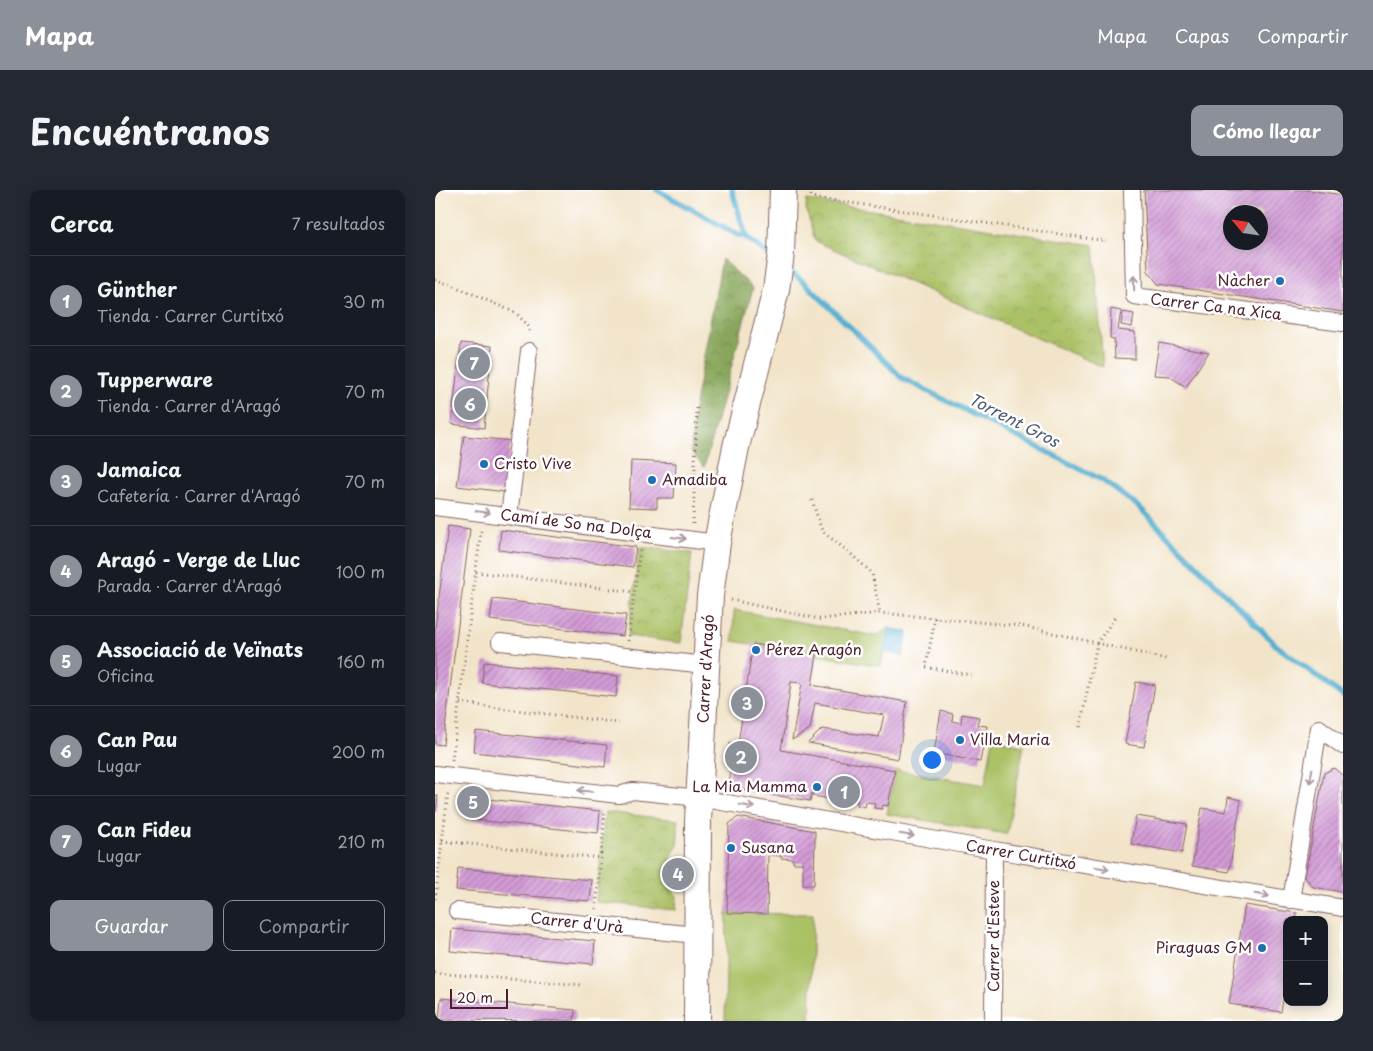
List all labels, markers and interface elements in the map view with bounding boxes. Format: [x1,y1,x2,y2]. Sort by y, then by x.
text: Mapa [25,17,94,53]
text: Mapa [1097,22,1147,49]
text: Capas [1175,22,1229,49]
text: Compartir [1257,22,1348,49]
text: Encuéntranos [30,104,270,157]
button: Cómo llegar [1191,105,1343,156]
north arrow [1223,205,1268,250]
text: Cerca [50,207,114,239]
text: 7 resultados [292,211,385,235]
place label: Nàcher [1217,268,1270,291]
text: Günther [97,275,177,303]
one-way arrow [1129,275,1139,292]
marker: Nàcher [1274,275,1286,287]
street label: Carrer Ca na Xica [1149,286,1284,325]
text: 1 [62,289,70,313]
text: 30 m [343,289,385,313]
text: Tienda · Carrer Curtitxó [97,303,284,327]
pin: 7 [458,344,490,382]
text: Tupperware [97,365,213,393]
text: 2 [60,379,72,403]
text: 70 m [345,379,385,403]
pin: 6 [454,385,486,423]
water label: Torrent Gros [965,386,1065,453]
text: Tienda · Carrer d'Aragó [97,393,281,417]
place label: Cristo Vive [494,451,572,474]
text: Jamaica [97,455,181,483]
marker: Cristo Vive [478,458,490,470]
place label: Amadiba [662,467,728,490]
text: 3 [61,469,71,493]
text: 70 m [345,469,385,493]
marker: Amadiba [646,474,658,486]
text: Cafetería · Carrer d'Aragó [97,483,300,507]
street label: Camí de So na Dolça [499,502,654,543]
one-way arrow [475,508,491,518]
one-way arrow [671,533,687,543]
text: Aragó - Verge de Lluc [97,545,300,573]
text: 4 [61,559,71,583]
text: 100 m [336,559,385,583]
text: Parada · Carrer d'Aragó [97,573,282,597]
street label: Carrer d'Aragó [690,614,719,724]
text: Associació de Veïnats [97,635,303,663]
place label: Pérez Aragón [766,637,862,660]
marker: Pérez Aragón [750,644,762,656]
text: 5 [61,649,71,673]
text: 160 m [337,649,385,673]
text: Oficina [97,663,154,687]
pin: 3 [731,684,763,722]
text: Can Pau [97,725,177,753]
place label: Villa Maria [970,727,1050,750]
marker: Villa Maria [954,734,966,746]
pin: 2 [725,738,757,776]
text: 6 [60,739,72,763]
text: 200 m [332,739,385,763]
your location [919,747,945,773]
text: Lugar [97,753,141,777]
one-way arrow [1306,768,1316,784]
pin: 1 [828,773,860,811]
place label: La Mia Mamma [692,774,807,797]
marker: La Mia Mamma [811,781,823,793]
pin: 5 [457,783,489,821]
one-way arrow [578,786,594,796]
one-way arrow [739,802,755,812]
text: Can Fideu [97,815,192,843]
text: 7 [61,829,71,853]
text: 210 m [337,829,385,853]
one-way arrow [899,831,915,840]
street label: Carrer Curtitxó [964,832,1078,875]
place label: Susana [741,835,795,858]
marker: Susana [725,842,737,854]
text: Lugar [97,843,141,867]
pin: 4 [662,855,694,893]
one-way arrow [1093,864,1109,874]
street label: Carrer d'Esteve [981,880,1004,992]
one-way arrow [1254,890,1270,900]
button: Guardar [50,900,213,951]
button: Compartir [223,900,385,951]
street label: Carrer d'Urà [530,905,626,938]
map controls [1283,916,1328,1006]
button: + [1283,916,1328,961]
place label: Piraguas GM [1156,935,1252,958]
marker: Piraguas GM [1256,942,1268,954]
button: − [1283,961,1328,1006]
scale bar [450,986,507,1009]
text: 20 m [457,987,493,1008]

